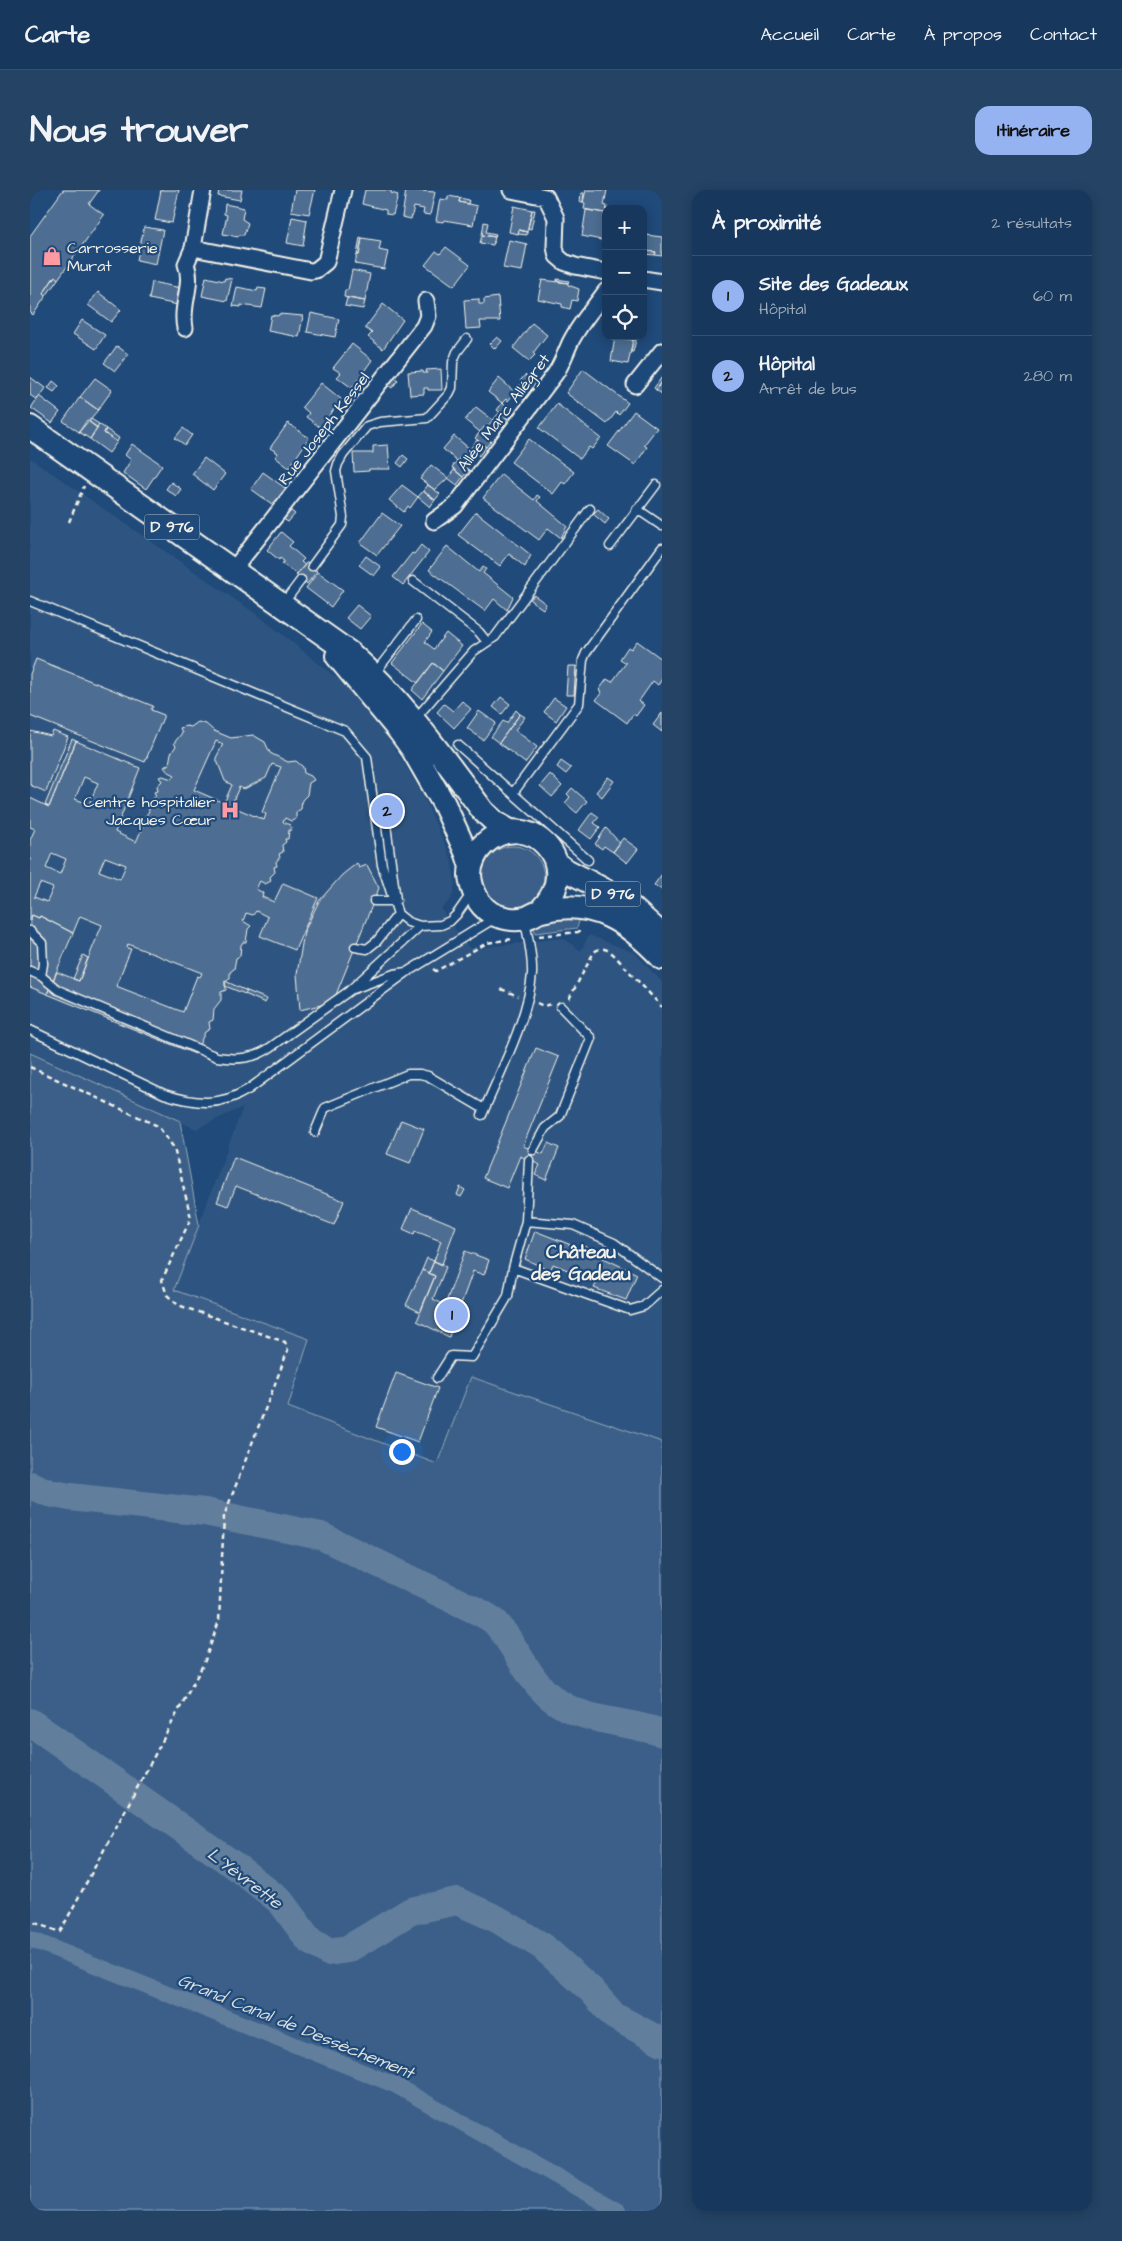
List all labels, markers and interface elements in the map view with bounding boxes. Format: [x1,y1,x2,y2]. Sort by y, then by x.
text: Carte [25,18,90,52]
text: Accueil [760,22,819,47]
text: Carte [847,22,896,47]
text: À propos [924,22,1002,47]
text: Contact [1030,22,1097,47]
text: Nous trouver [30,106,248,155]
button: Itinéraire [975,106,1092,155]
map controls [602,205,647,340]
button: + [602,205,647,250]
text: À proximité [712,208,821,237]
text: 2 résultats [991,212,1072,234]
place label: Carrosserie Murat [67,237,158,277]
shop icon: Carrosserie Murat [41,245,63,267]
button: − [602,250,647,295]
text: Site des Gadeaux [759,271,908,298]
text: 1 [727,285,729,307]
text: 60 m [1033,285,1072,307]
button: locate [602,295,647,340]
text: Hôpital [759,298,806,320]
street label: Allée Marc Allégret [452,349,556,476]
text: Hôpital [759,351,815,378]
text: 2 [723,365,733,387]
text: 280 m [1024,365,1072,387]
street label: Rue Joseph Kessel [273,368,375,490]
text: Arrêt de bus [759,378,857,400]
road number: D 976 [144,514,200,540]
place label: Centre hospitalier Jacques Cœur [83,791,215,831]
pin: 2 [371,792,403,830]
hospital icon: Centre hospitalier Jacques Cœur [219,799,241,821]
road number: D 976 [586,882,640,906]
district label: Château des Gadeau [530,1239,631,1288]
pin: 1 [436,1296,468,1334]
your location [389,1439,415,1465]
water label: L'Yèvrette [202,1842,288,1916]
water label: Grand Canal de Dessèchement [174,1968,419,2086]

